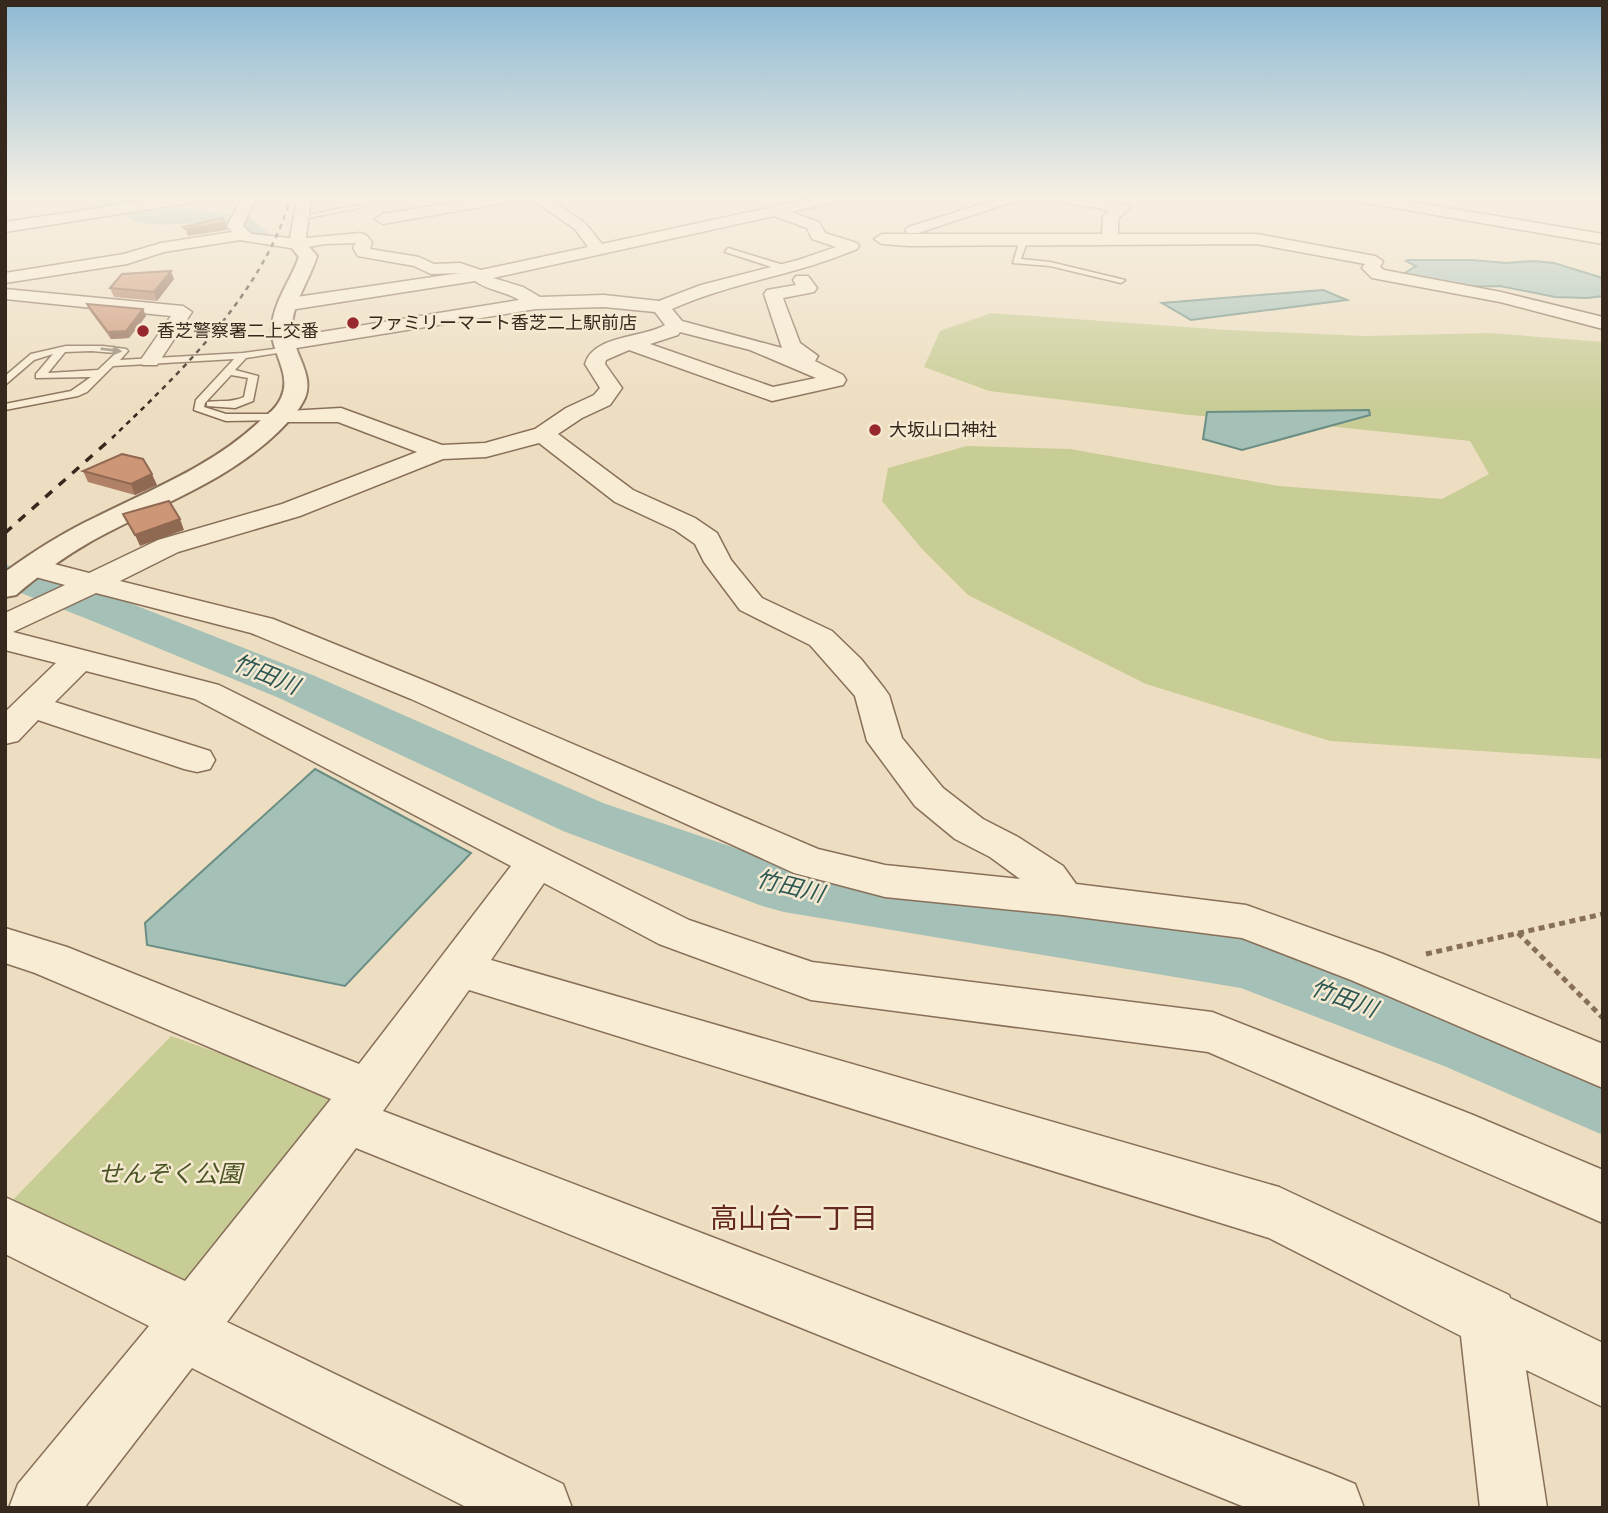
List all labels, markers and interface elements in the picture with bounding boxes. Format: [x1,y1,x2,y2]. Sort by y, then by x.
place label: ファミリーマート香芝二上駅前店 [367,312,637,334]
marker: ファミリーマート香芝二上駅前店 [345,315,361,331]
place label: 香芝警察署二上交番 [157,320,319,342]
marker: 香芝警察署二上交番 [135,323,151,339]
one-way arrow [100,345,122,356]
place label: 大坂山口神社 [889,419,997,441]
marker: 大坂山口神社 [867,422,883,438]
water label: 竹田川 [229,648,306,701]
water label: 竹田川 [753,864,830,909]
water label: 竹田川 [1307,973,1384,1024]
park label: せんぞく公園 [98,1160,245,1188]
district label: 高山台一丁目 [710,1202,878,1235]

